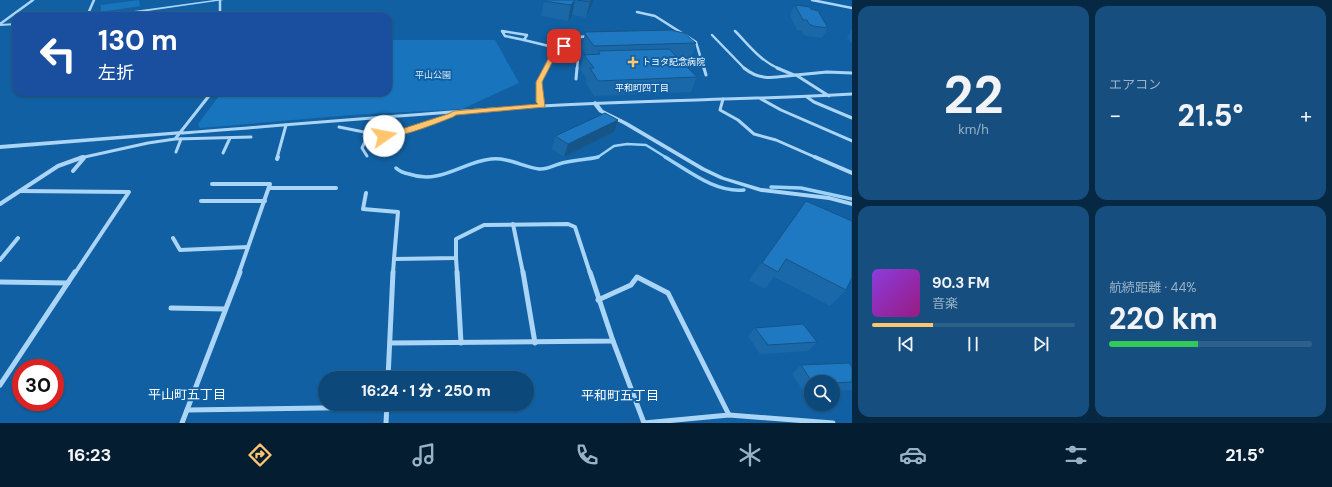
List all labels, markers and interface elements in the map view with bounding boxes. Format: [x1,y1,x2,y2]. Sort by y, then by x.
text: 130 m [98,22,178,59]
icon: left [32,28,84,80]
pin [547,29,581,63]
icon: arrive [553,35,575,57]
marker: トヨタ記念病院 [627,56,639,68]
place label: トヨタ記念病院 [642,56,705,68]
text: 左折 [98,61,134,85]
text: 22 [943,61,1004,129]
park label: 平山公園 [415,69,451,81]
text: エアコン [1109,76,1161,93]
district label: 平和町四丁目 [615,82,669,94]
text: 21.5° [1178,96,1243,135]
text: − [1109,101,1121,130]
text: + [1300,101,1312,130]
position arrow [363,115,405,157]
text: km/h [958,121,989,138]
text: 90.3 FM [932,273,989,293]
text: 航続距離 · 44% [1109,279,1196,296]
text: 音楽 [932,295,958,312]
text: 220 km [1109,299,1218,338]
icon: previous [895,333,917,355]
icon: pause [962,333,984,355]
icon: next [1030,333,1052,355]
speed limit sign: 30 [12,359,64,411]
map controls [804,375,840,411]
button: search [804,375,840,411]
text: 16:24 · 1 分 · 250 m [361,381,491,401]
district label: 平山町五丁目 [148,386,226,403]
district label: 平和町五丁目 [581,387,659,404]
icon: directions [246,441,274,469]
icon: music [410,441,438,469]
icon: phone [573,441,601,469]
icon: climate [736,441,764,469]
icon: car [899,441,927,469]
icon: filters [1062,441,1090,469]
text: 16:23 [68,443,111,467]
text: 21.5° [1225,443,1264,467]

